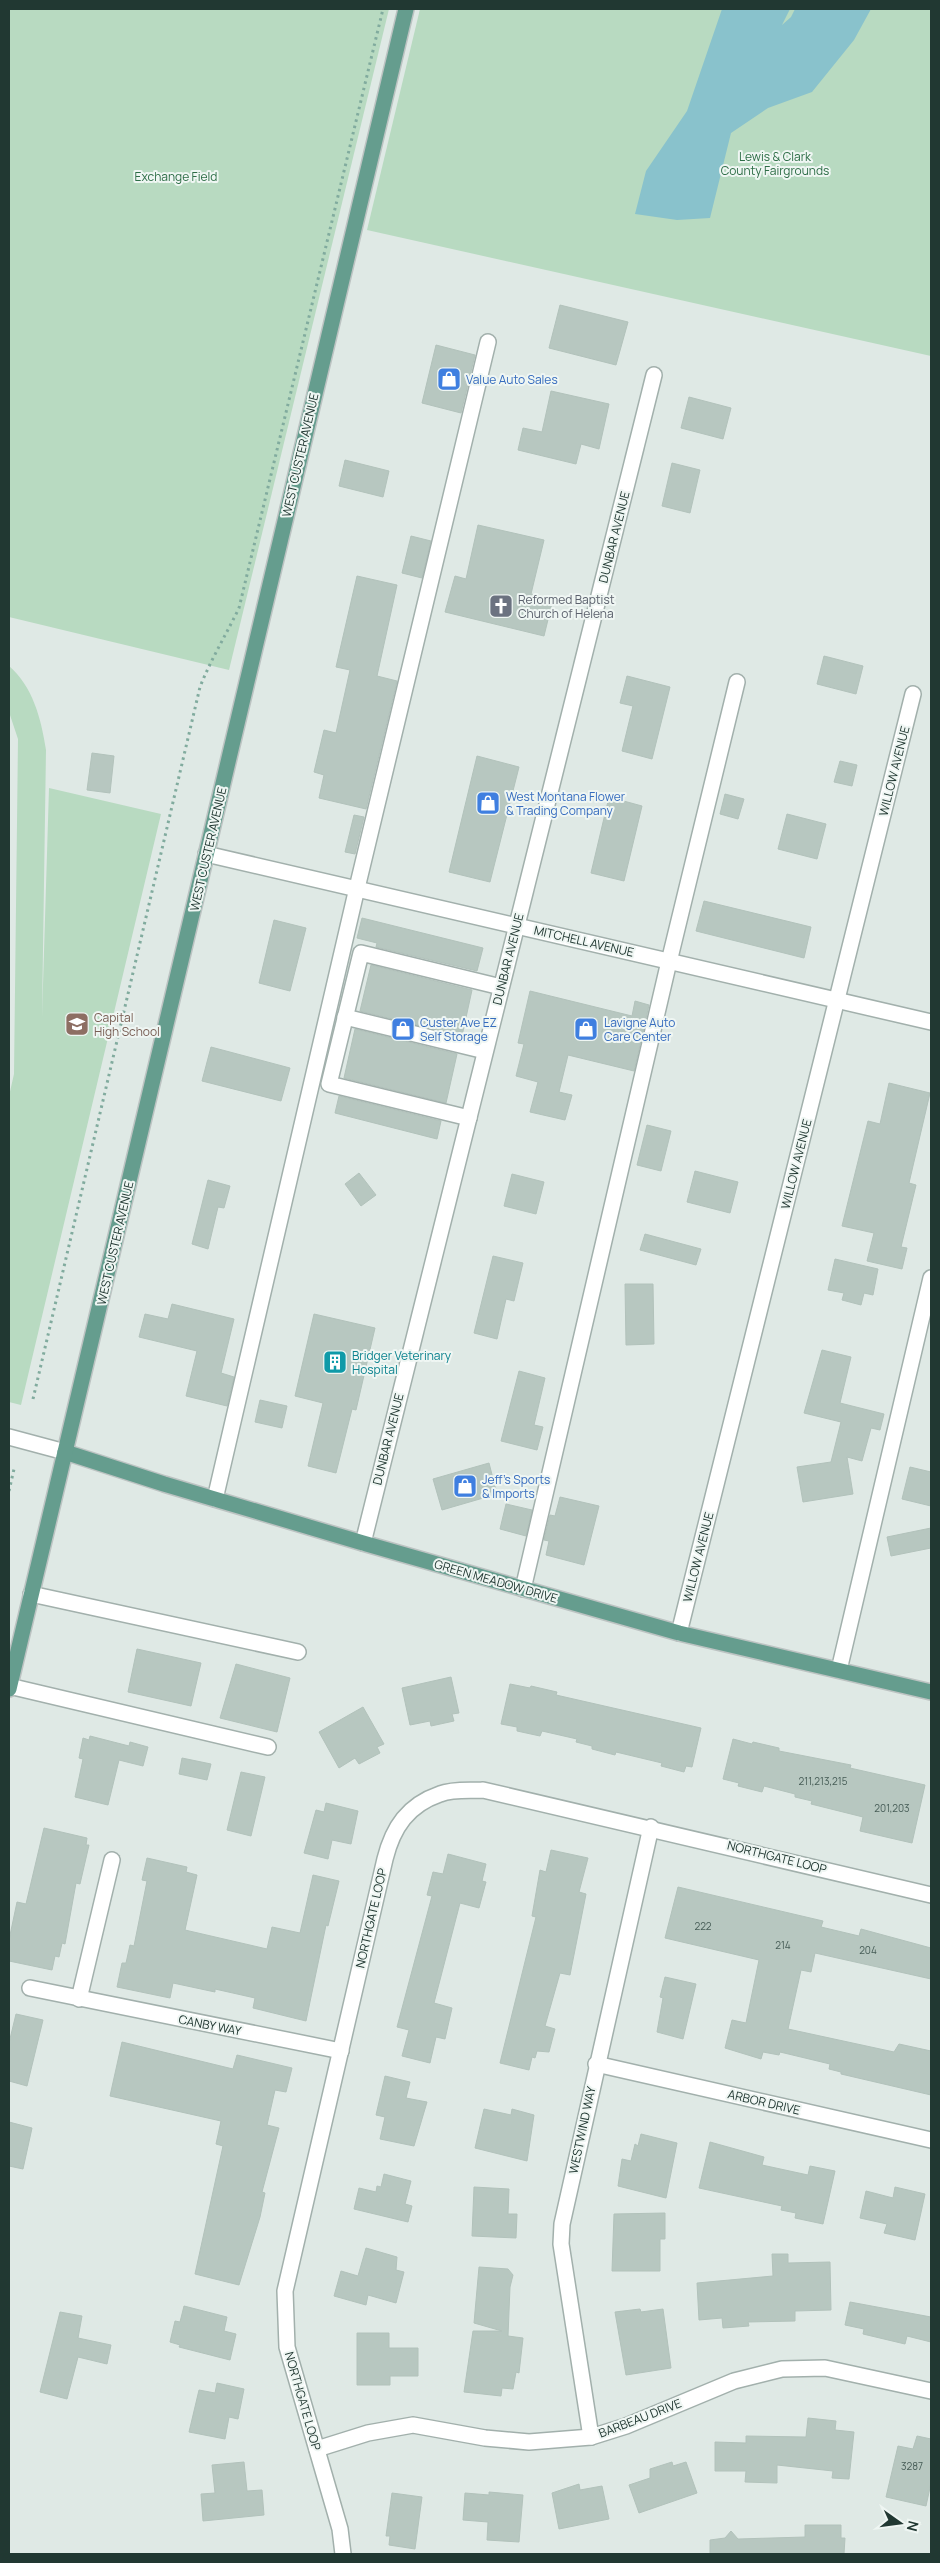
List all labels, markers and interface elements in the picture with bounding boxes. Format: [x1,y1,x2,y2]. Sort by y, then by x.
park label: Lewis & Clark County Fairgrounds [721,148,829,179]
park label: Exchange Field [135,168,217,185]
shop icon: Value Auto Sales [436,366,462,392]
place label: Value Auto Sales [466,371,558,388]
street label: WEST CUSTER AVENUE [277,391,323,519]
street label: DUNBAR AVENUE [594,489,634,585]
place label: Reformed Baptist Church of Helena [518,591,615,622]
church icon: Reformed Baptist Church of Helena [488,593,514,619]
street label: WILLOW AVENUE [875,724,913,818]
street label: WEST CUSTER AVENUE [185,785,231,913]
place label: West Montana Flower & Trading Company [506,788,626,819]
shop icon: West Montana Flower & Trading Company [475,790,501,816]
street label: DUNBAR AVENUE [488,911,528,1007]
street label: MITCHELL AVENUE [532,921,636,961]
place label: Capital High School [94,1009,160,1040]
school or university icon: Capital High School [64,1011,90,1037]
place label: Custer Ave EZ Self Storage [420,1014,497,1045]
place label: Lavigne Auto Care Center [604,1014,675,1045]
shop icon: Custer Ave EZ Self Storage [390,1016,416,1042]
shop icon: Lavigne Auto Care Center [573,1016,599,1042]
street label: WILLOW AVENUE [777,1117,815,1211]
street label: WEST CUSTER AVENUE [92,1179,138,1307]
place label: Bridger Veterinary Hospital [352,1347,452,1378]
building icon: Bridger Veterinary Hospital [322,1349,348,1375]
street label: DUNBAR AVENUE [368,1391,408,1487]
place label: Jeff's Sports & Imports [482,1471,550,1502]
shop icon: Jeff's Sports & Imports [452,1473,478,1499]
street label: WILLOW AVENUE [679,1510,717,1604]
street label: GREEN MEADOW DRIVE [432,1555,560,1607]
house number: 211,213,215 [799,1774,848,1788]
house number: 201,203 [874,1801,910,1815]
street label: NORTHGATE LOOP [726,1836,828,1878]
street label: NORTHGATE LOOP [351,1866,391,1970]
house number: 222 [694,1919,712,1933]
house number: 214 [775,1938,791,1952]
house number: 204 [859,1943,877,1957]
street label: CANBY WAY [177,2011,243,2039]
street label: WESTWIND WAY [564,2084,600,2175]
street label: ARBOR DRIVE [726,2085,802,2119]
street label: NORTHGATE LOOP [281,2350,325,2452]
street label: BARBEAU DRIVE [596,2394,684,2442]
house number: 3287 [901,2459,923,2473]
north arrow [875,2498,925,2548]
text: N [903,2519,924,2533]

